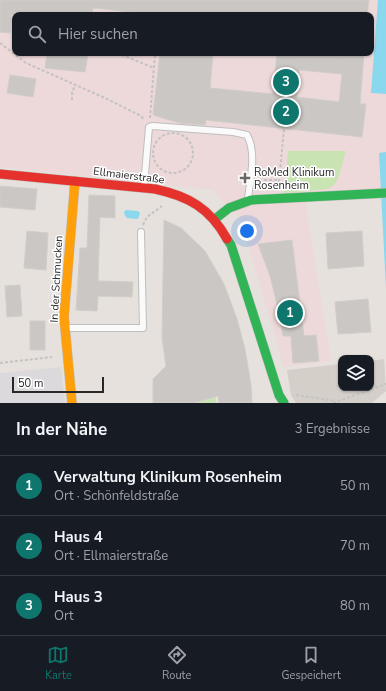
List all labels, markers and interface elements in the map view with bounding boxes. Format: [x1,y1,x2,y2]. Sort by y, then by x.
search box [12,12,374,56]
icon: search [26,23,48,45]
text: Hier suchen [58,24,138,44]
pin: 3 [273,67,299,97]
pin: 2 [273,97,299,127]
street label: Ellmaierstraße [92,164,166,187]
place label: RoMed Klinikum Rosenheim [254,165,334,193]
marker: RoMed Klinikum Rosenheim [239,172,251,184]
your location [237,221,257,241]
street label: In der Schmucken [47,235,66,323]
pin: 1 [277,298,303,328]
map controls [338,355,374,391]
button: layers [338,355,374,391]
scale bar [12,375,104,394]
text: 50 m [18,376,43,391]
text: In der Nähe [16,418,107,441]
text: 3 Ergebnisse [295,420,370,438]
text: Verwaltung Klinikum Rosenheim [54,467,282,487]
text: 1 [25,477,33,495]
text: 50 m [340,477,370,495]
text: Ort · Schönfeldstraße [54,487,179,505]
text: Haus 4 [54,527,103,547]
text: 2 [25,537,33,555]
text: 70 m [340,537,370,555]
text: Ort · Ellmaierstraße [54,547,168,565]
text: Haus 3 [54,587,103,607]
text: 3 [25,597,33,615]
text: 80 m [340,597,370,615]
text: Ort [54,607,74,625]
tab: Karte [45,644,72,683]
tab: Route [162,644,191,683]
tab: Gespeichert [282,644,341,683]

